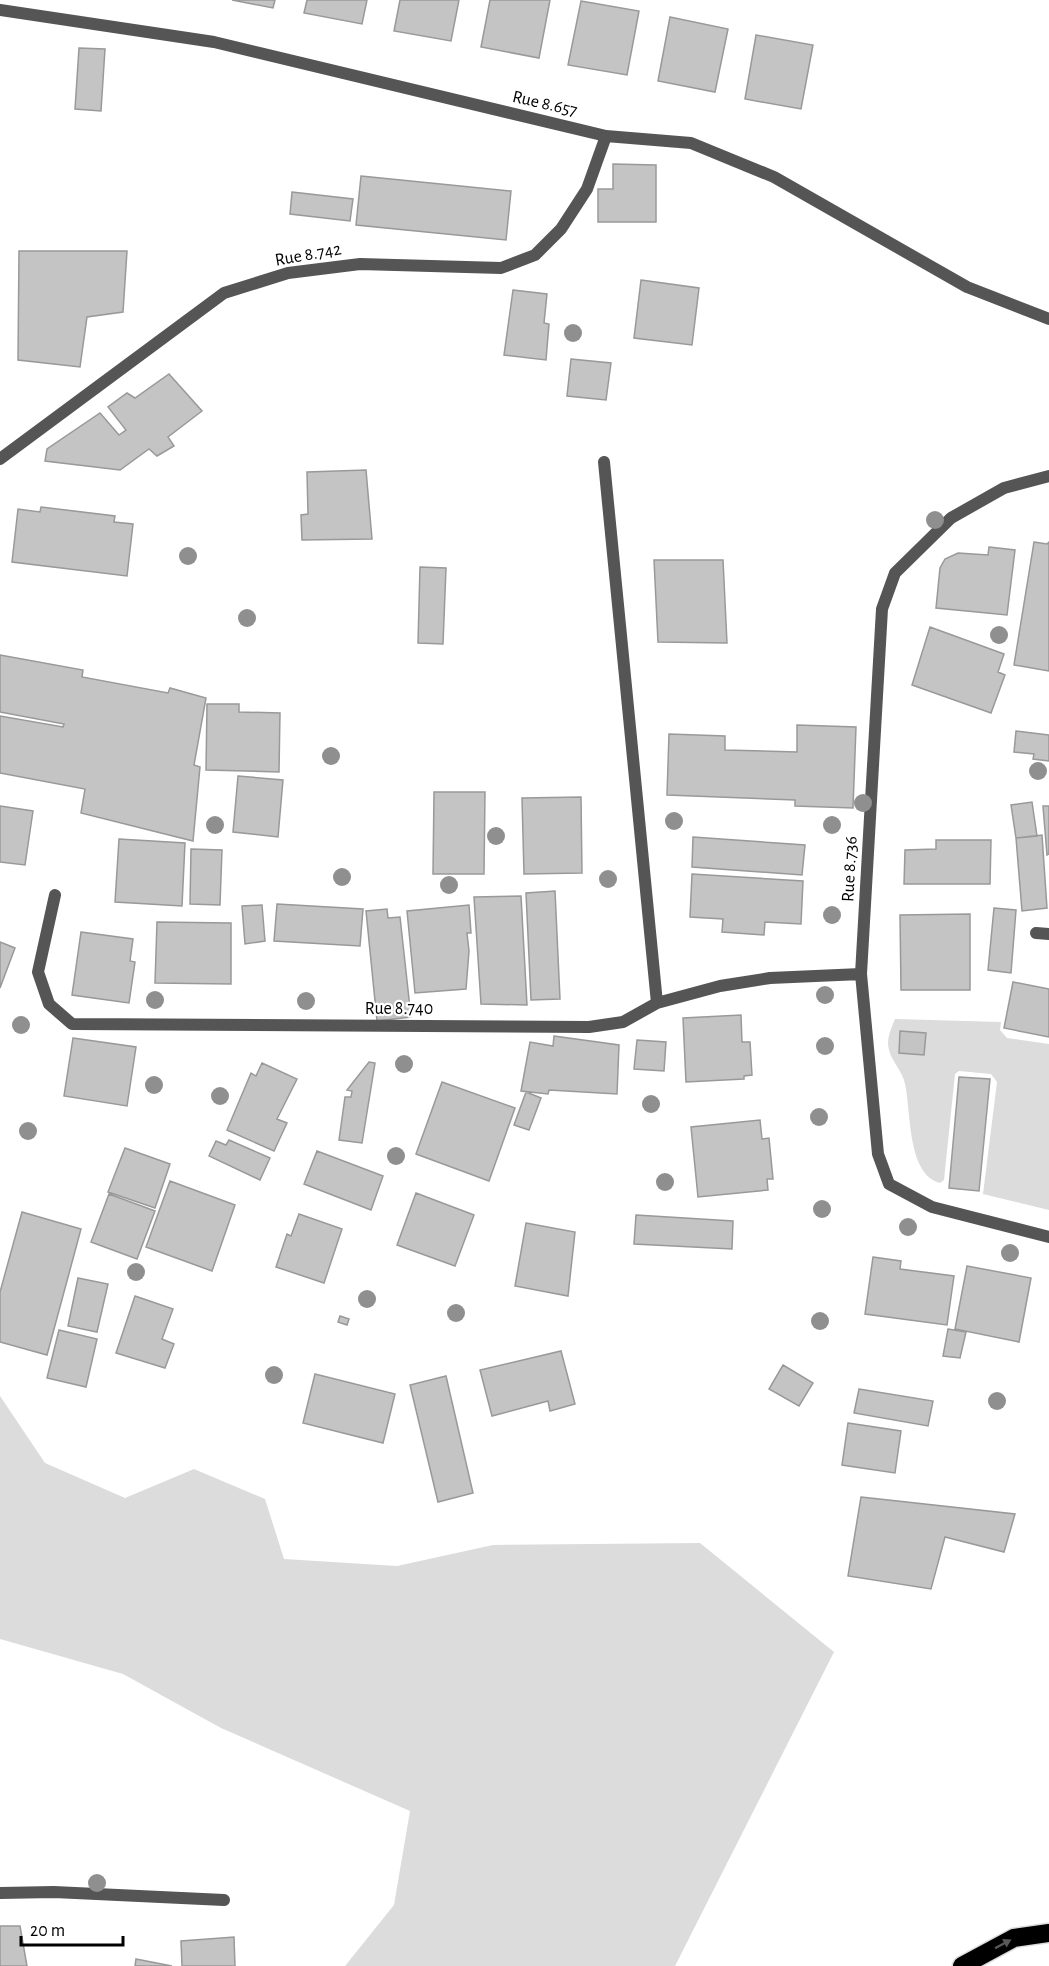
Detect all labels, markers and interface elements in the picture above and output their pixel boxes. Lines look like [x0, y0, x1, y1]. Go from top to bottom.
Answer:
street label: Rue 8.657 [510, 88, 579, 120]
street label: Rue 8.742 [274, 240, 343, 270]
street label: Rue 8.736 [839, 836, 861, 903]
street label: Rue 8.740 [365, 1000, 433, 1018]
scale bar [21, 1909, 123, 1947]
text: 20 m [30, 1922, 65, 1940]
one-way arrow [995, 1939, 1012, 1949]

